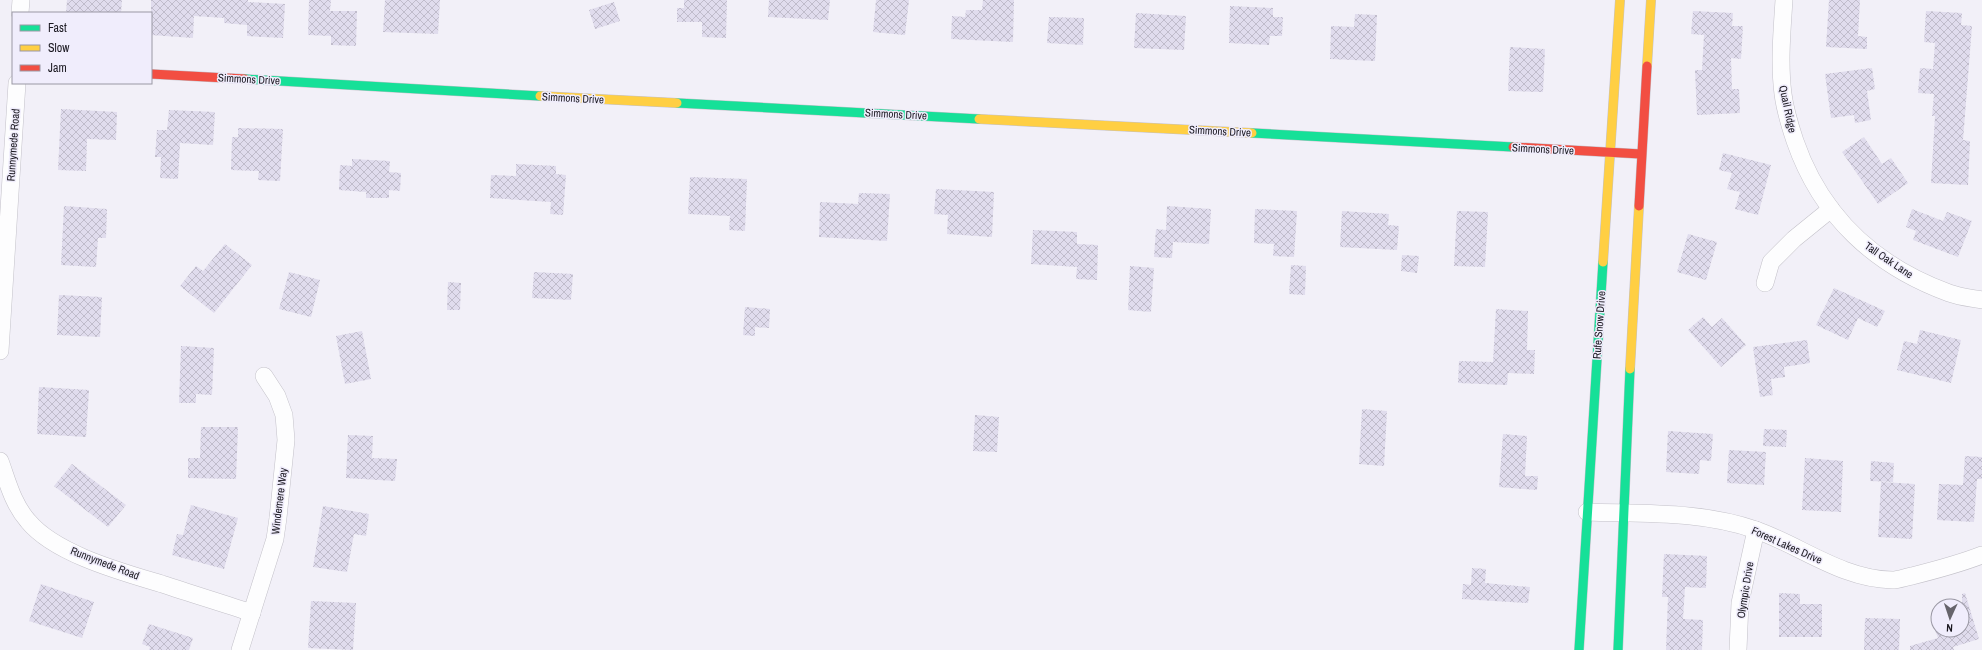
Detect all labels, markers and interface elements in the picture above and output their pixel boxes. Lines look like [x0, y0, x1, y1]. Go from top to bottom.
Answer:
legend [12, 12, 152, 84]
text: Fast [48, 20, 67, 36]
text: Slow [48, 40, 70, 56]
text: Jam [48, 60, 67, 76]
street label: Simmons Drive [218, 70, 280, 88]
street label: Quail Ridge [1776, 84, 1800, 134]
street label: Simmons Drive [542, 89, 604, 107]
street label: Simmons Drive [865, 105, 927, 123]
street label: Runnymede Road [3, 108, 23, 182]
street label: Simmons Drive [1189, 122, 1251, 140]
street label: Simmons Drive [1512, 140, 1574, 158]
street label: Tall Oak Lane [1862, 239, 1916, 281]
street label: Rufe Snow Drive [1590, 291, 1608, 359]
street label: Windemere Way [268, 466, 290, 535]
street label: Forest Lakes Drive [1750, 523, 1824, 567]
street label: Runnymede Road [69, 543, 141, 583]
street label: Olympic Drive [1734, 561, 1756, 619]
north arrow [1930, 598, 1970, 638]
text: N [1946, 621, 1953, 635]

